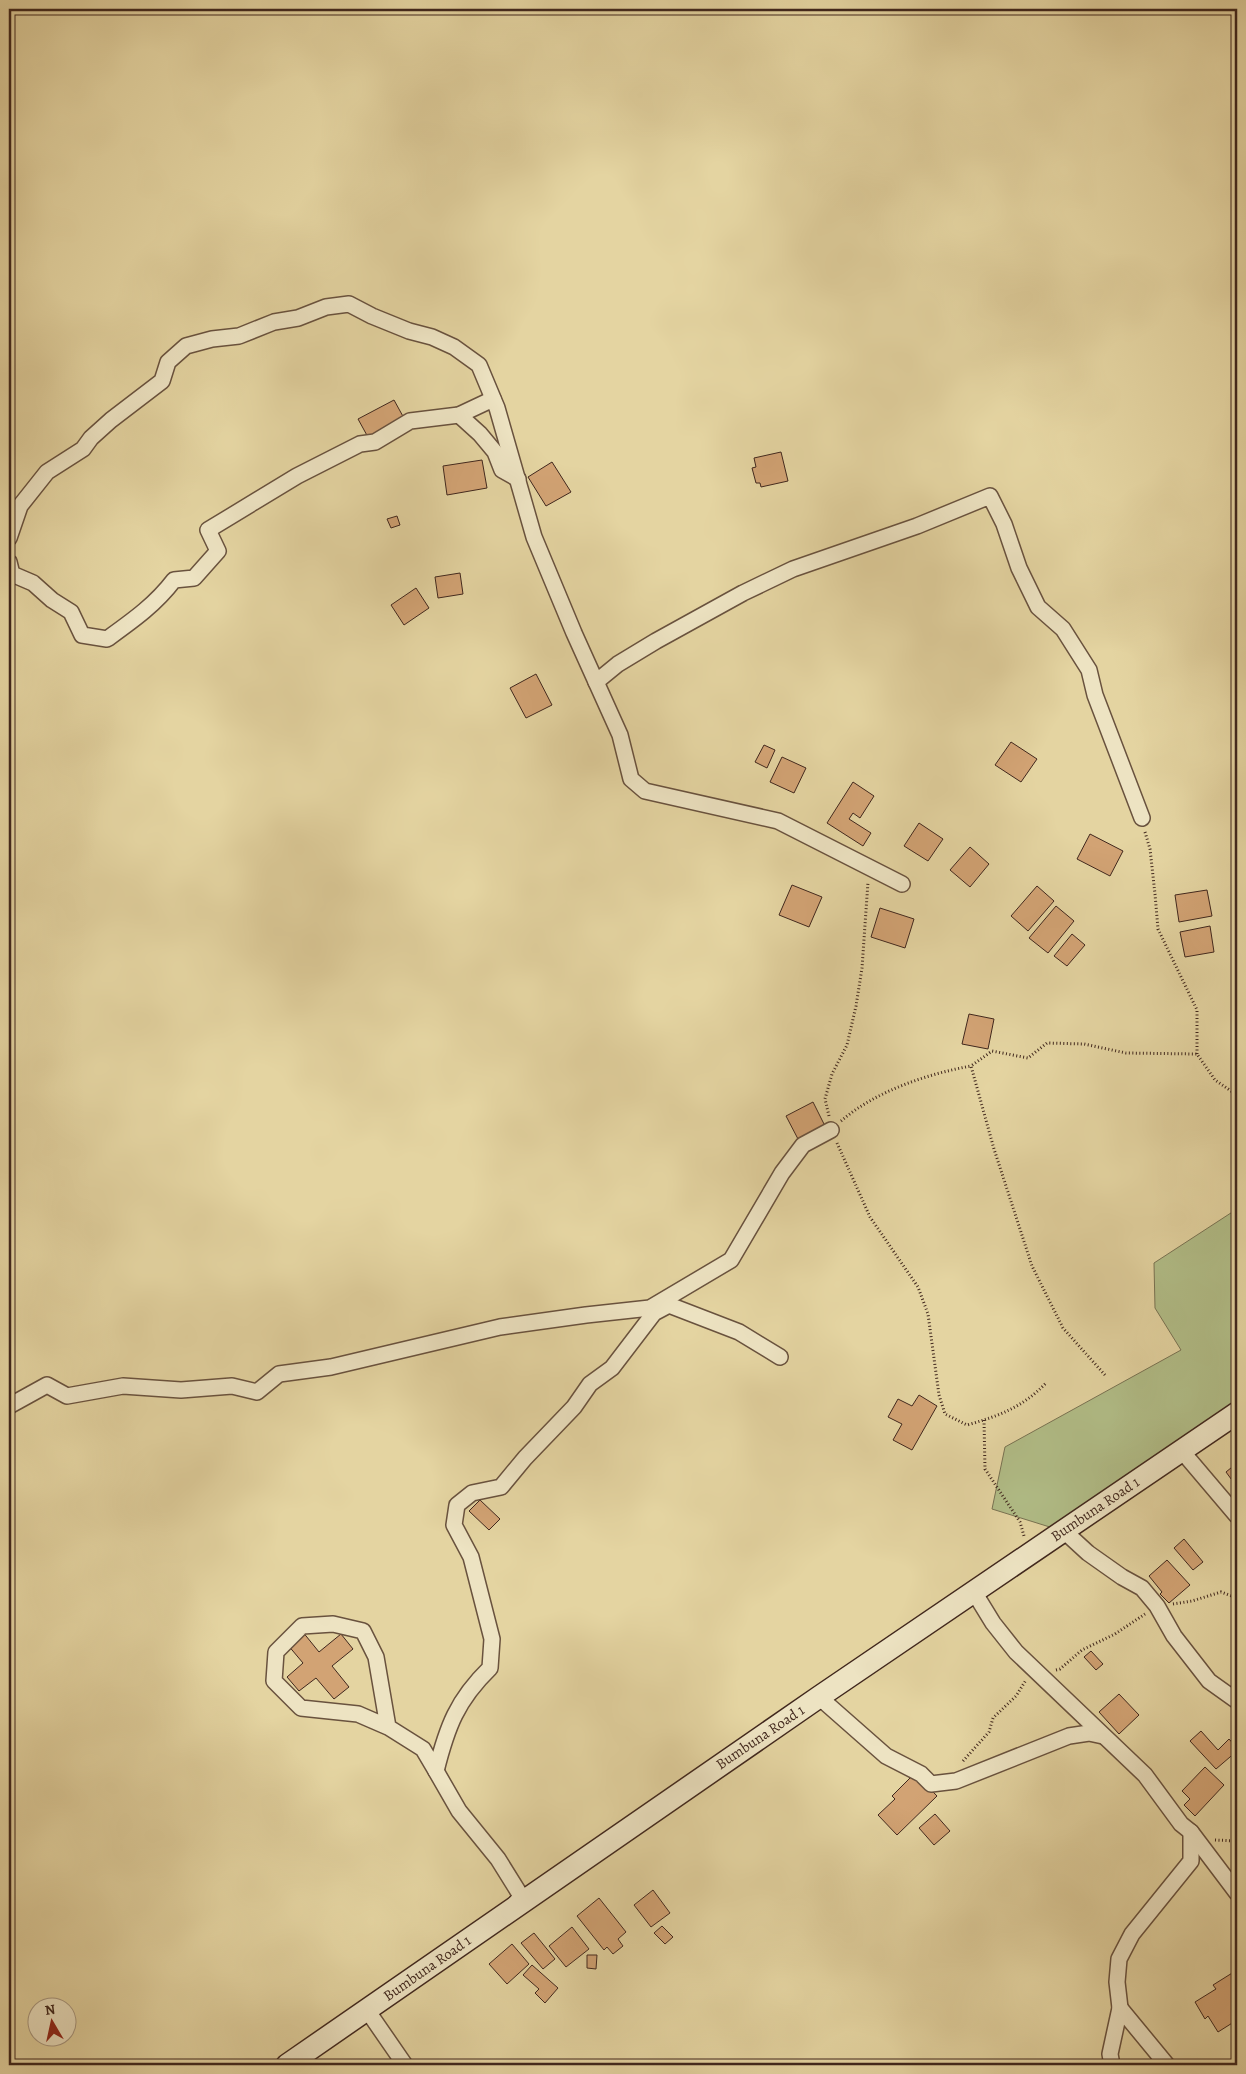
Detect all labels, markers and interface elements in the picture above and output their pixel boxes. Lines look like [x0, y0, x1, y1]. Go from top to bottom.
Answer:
street label: Bumbuna Road 1 [1047, 1472, 1143, 1546]
street label: Bumbuna Road 1 [712, 1700, 808, 1774]
street label: Bumbuna Road 1 [379, 1930, 475, 2006]
north arrow [28, 1996, 78, 2046]
text: N [44, 1999, 57, 2020]

